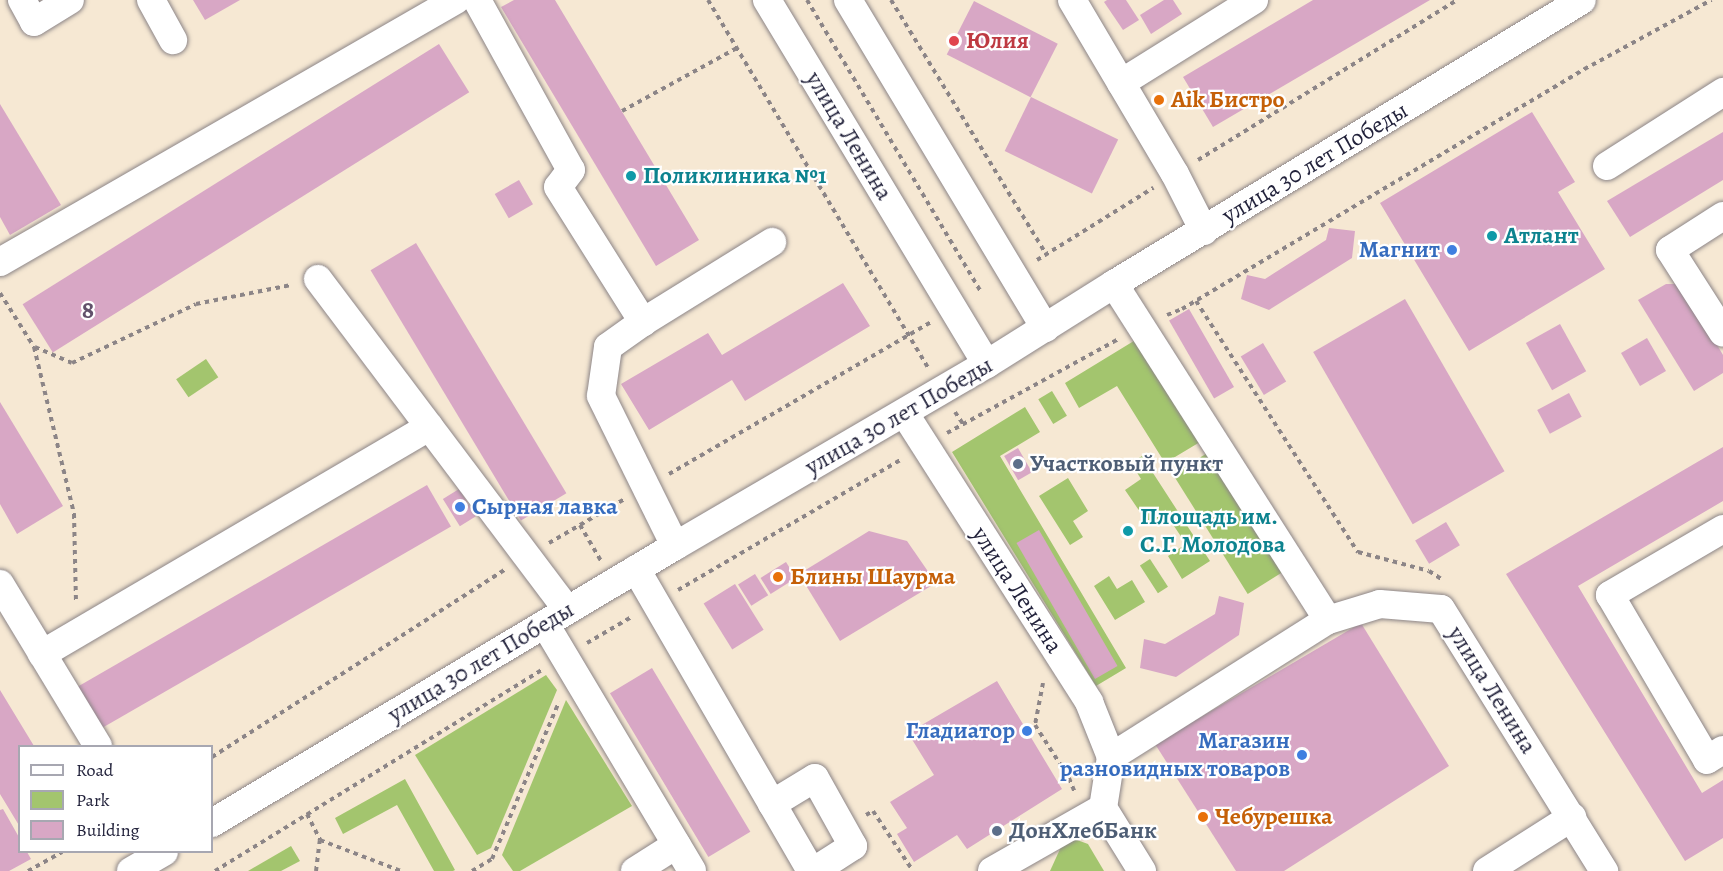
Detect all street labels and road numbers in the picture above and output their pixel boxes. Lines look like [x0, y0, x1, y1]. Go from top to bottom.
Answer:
street label: улица Ленина [799, 66, 899, 206]
street label: улица 30 лет Победы [1217, 96, 1413, 230]
street label: улица 30 лет Победы [800, 351, 998, 481]
street label: улица Ленина [965, 521, 1069, 659]
street label: улица 30 лет Победы [383, 595, 579, 729]
street label: улица Ленина [1441, 621, 1543, 759]

